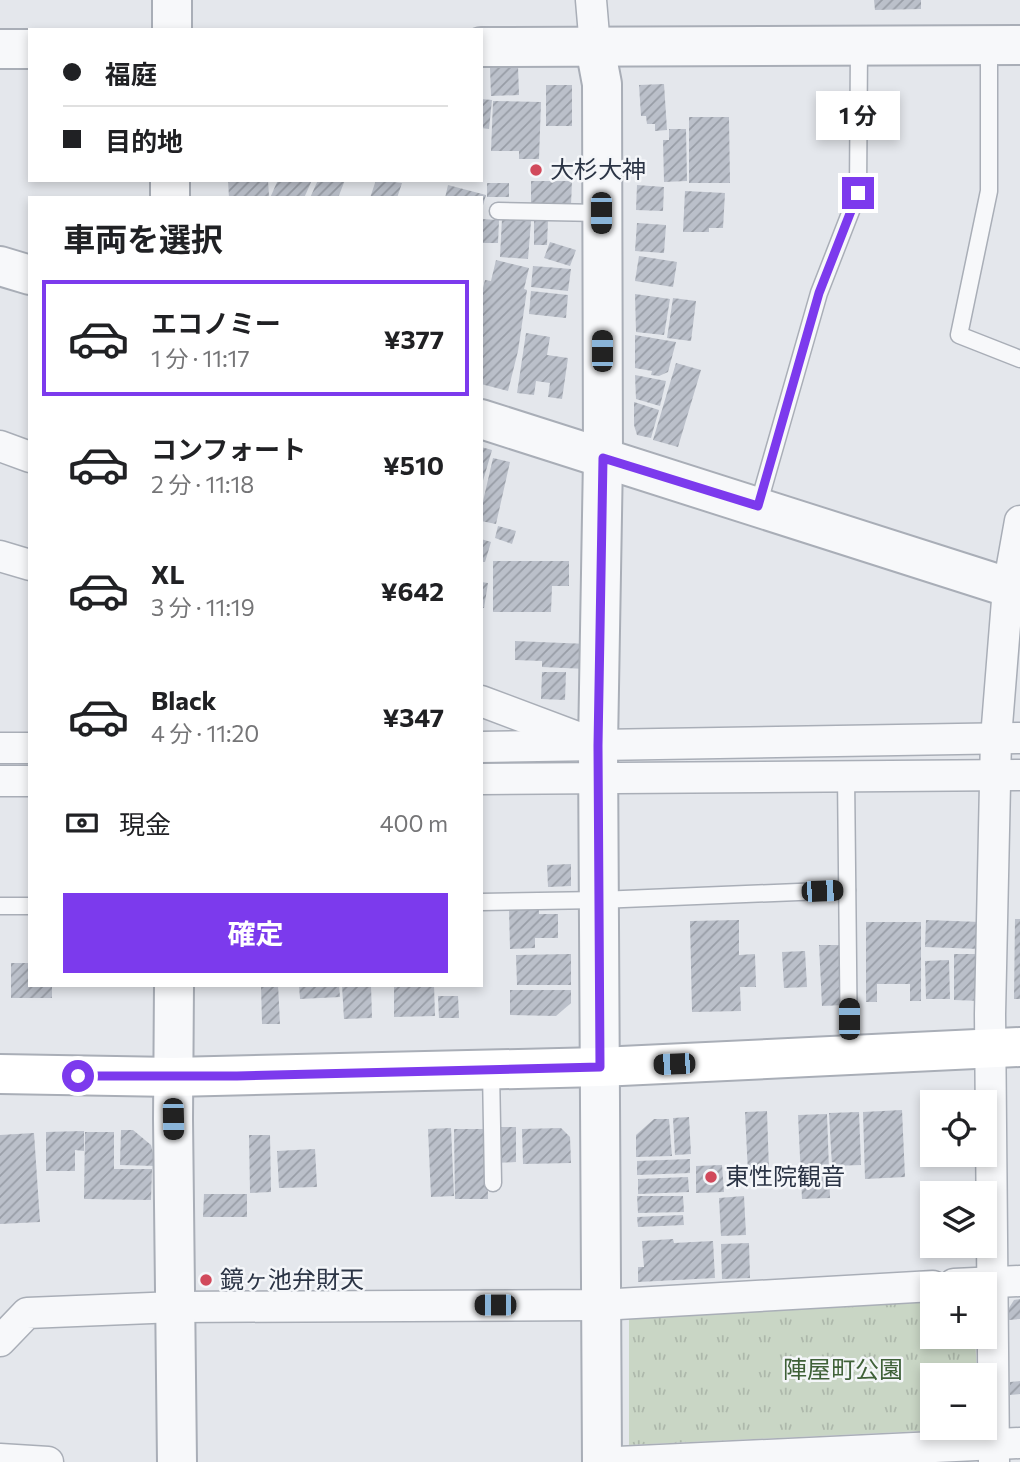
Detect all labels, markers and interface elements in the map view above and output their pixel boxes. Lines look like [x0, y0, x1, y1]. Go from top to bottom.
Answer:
text: 福庭 [105, 58, 157, 89]
callout: 1 分 [816, 92, 900, 140]
text: 1 分 [839, 101, 877, 129]
text: 目的地 [105, 125, 183, 156]
place label: 大杉大神 [550, 154, 646, 183]
marker: 大杉大神 [528, 162, 544, 178]
route end [842, 177, 874, 209]
car [591, 192, 612, 234]
text: 車両を選択 [63, 218, 223, 258]
icon: car [67, 307, 130, 370]
text: エコノミー [151, 307, 281, 338]
text: ¥377 [384, 323, 444, 354]
car [592, 330, 613, 372]
text: 1 分 · 11:17 [151, 344, 250, 372]
icon: car [67, 433, 130, 496]
text: コンフォート [151, 433, 306, 464]
text: ¥510 [383, 449, 444, 480]
text: 2 分 · 11:18 [151, 470, 254, 498]
text: XL [151, 558, 185, 589]
icon: car [67, 559, 130, 622]
text: ¥642 [381, 575, 444, 606]
text: 3 分 · 11:19 [151, 593, 255, 621]
text: Black [151, 684, 217, 715]
icon: car [67, 685, 130, 748]
text: ¥347 [382, 701, 444, 732]
text: 4 分 · 11:20 [151, 719, 259, 747]
icon: cash [63, 804, 101, 842]
text: 現金 [119, 808, 171, 839]
text: 400 m [380, 809, 448, 837]
car [801, 880, 844, 902]
button: 確定 [63, 893, 448, 973]
car [839, 998, 860, 1040]
car [653, 1053, 696, 1075]
route start [62, 1060, 94, 1092]
map controls [920, 1090, 997, 1440]
button: locate [920, 1090, 997, 1167]
car [163, 1098, 184, 1140]
place label: 東性院観音 [725, 1161, 845, 1190]
marker: 東性院観音 [703, 1169, 719, 1185]
button: layers [920, 1181, 997, 1258]
place label: 鏡ヶ池弁財天 [220, 1264, 364, 1293]
marker: 鏡ヶ池弁財天 [198, 1272, 214, 1288]
button: + [920, 1272, 997, 1349]
car [475, 1295, 517, 1316]
park label: 陣屋町公園 [783, 1354, 903, 1383]
button: − [920, 1363, 997, 1440]

